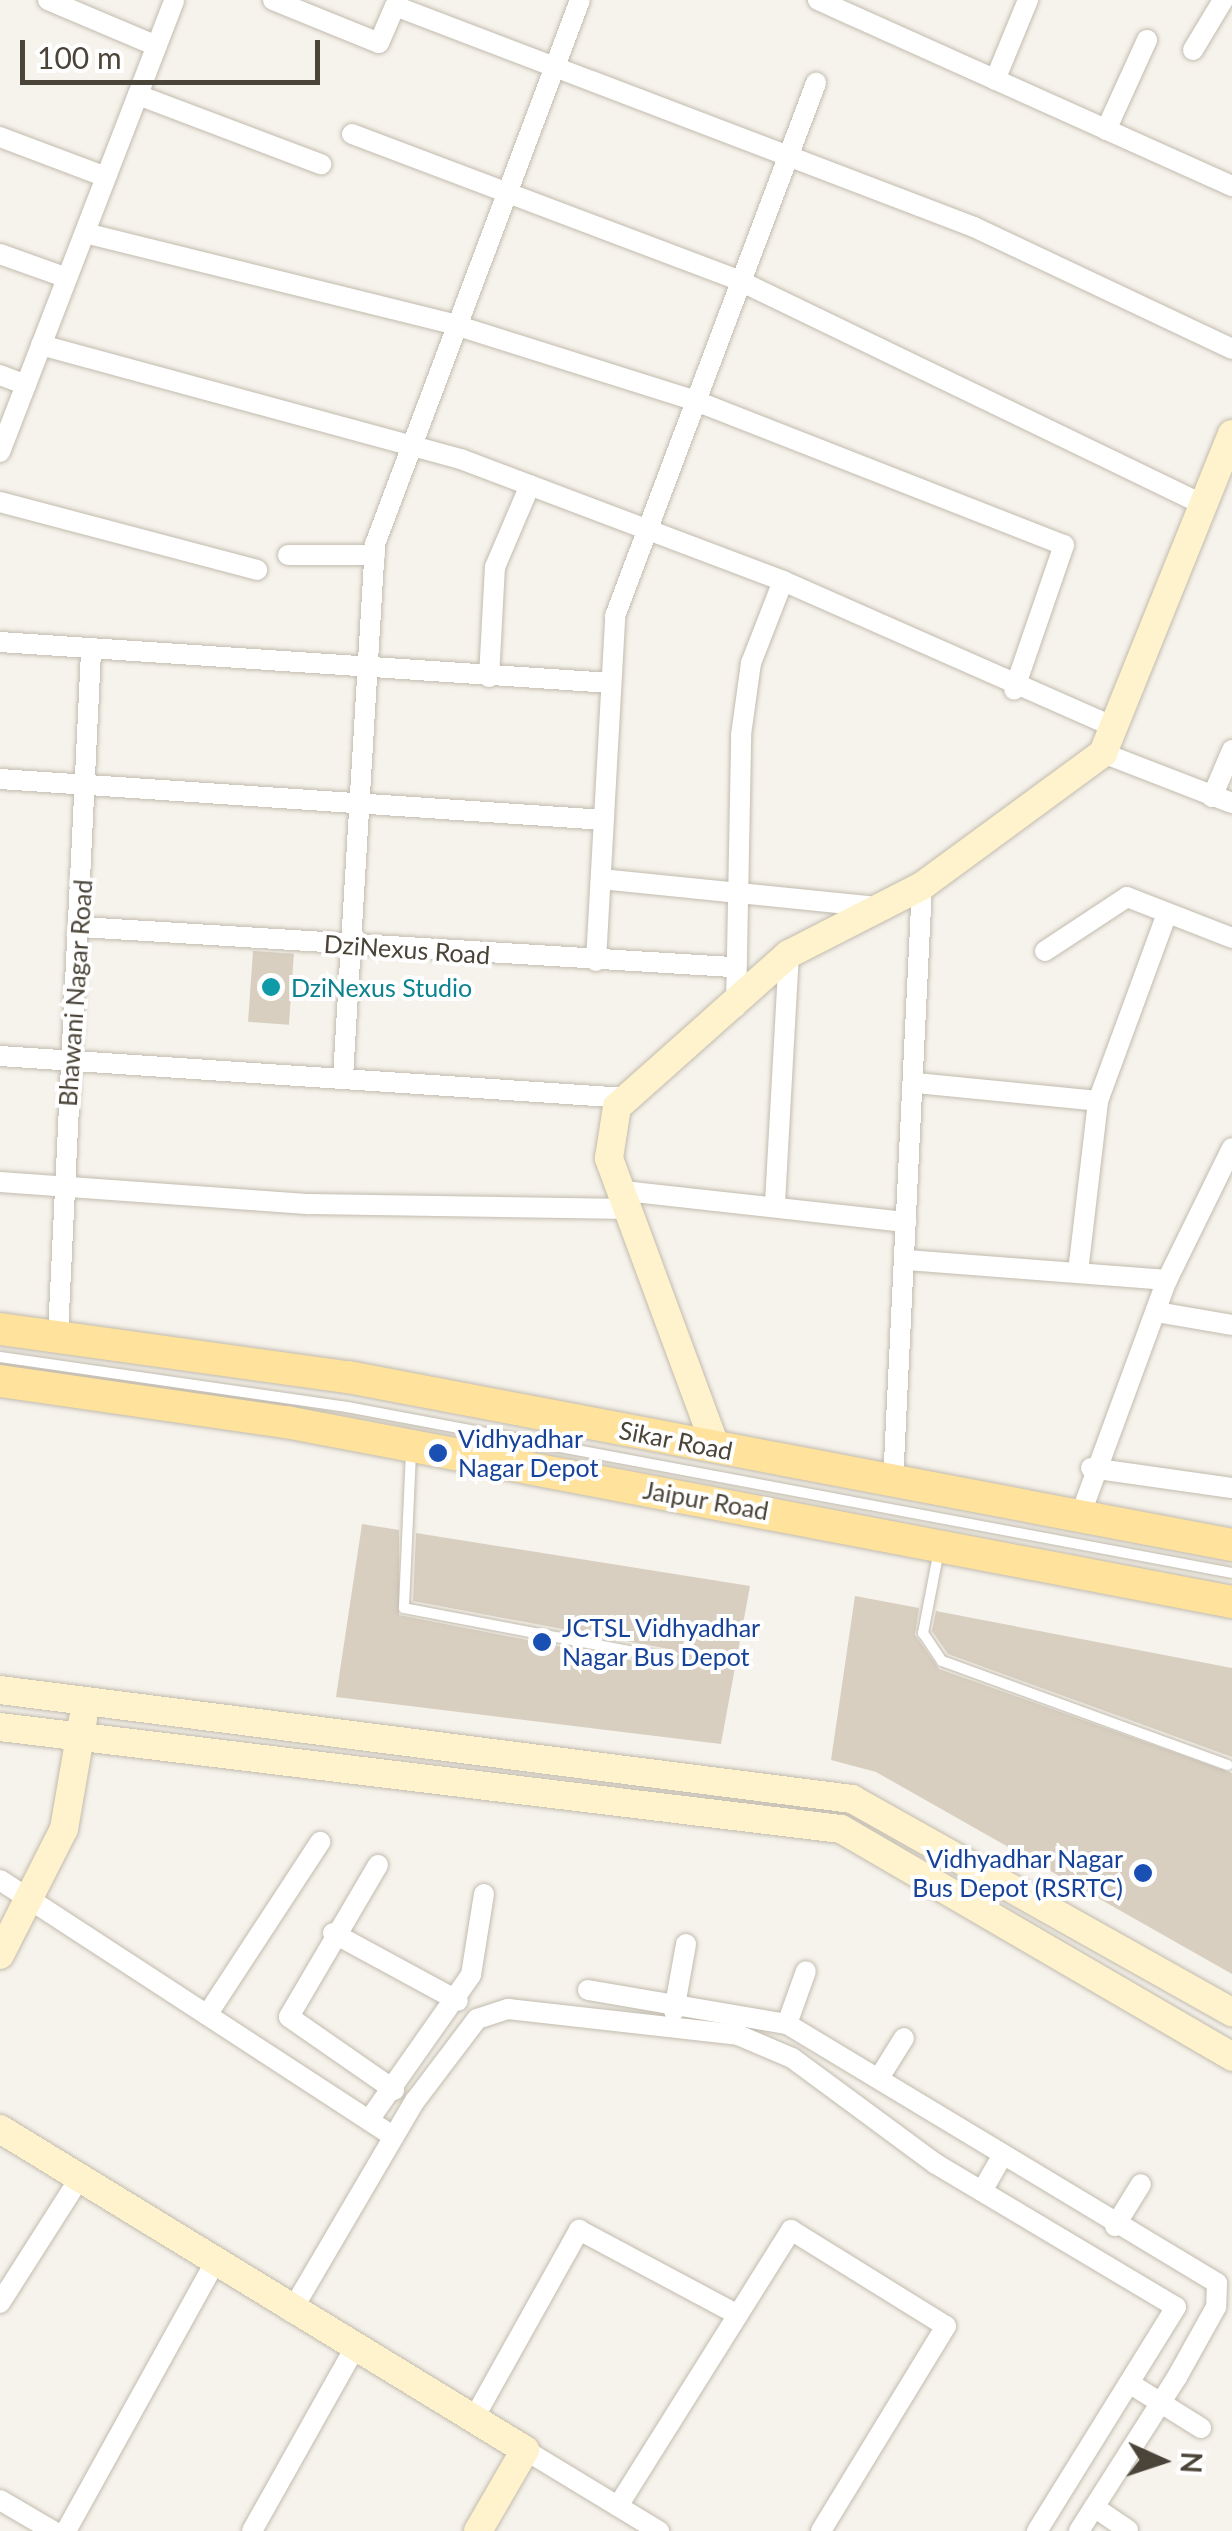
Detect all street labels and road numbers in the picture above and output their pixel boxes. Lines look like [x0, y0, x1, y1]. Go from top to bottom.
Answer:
street label: Bhawani Nagar Road [52, 878, 98, 1108]
street label: DziNexus Road [323, 928, 491, 970]
street label: Sikar Road [616, 1414, 736, 1466]
street label: Jaipur Road [641, 1474, 771, 1526]

